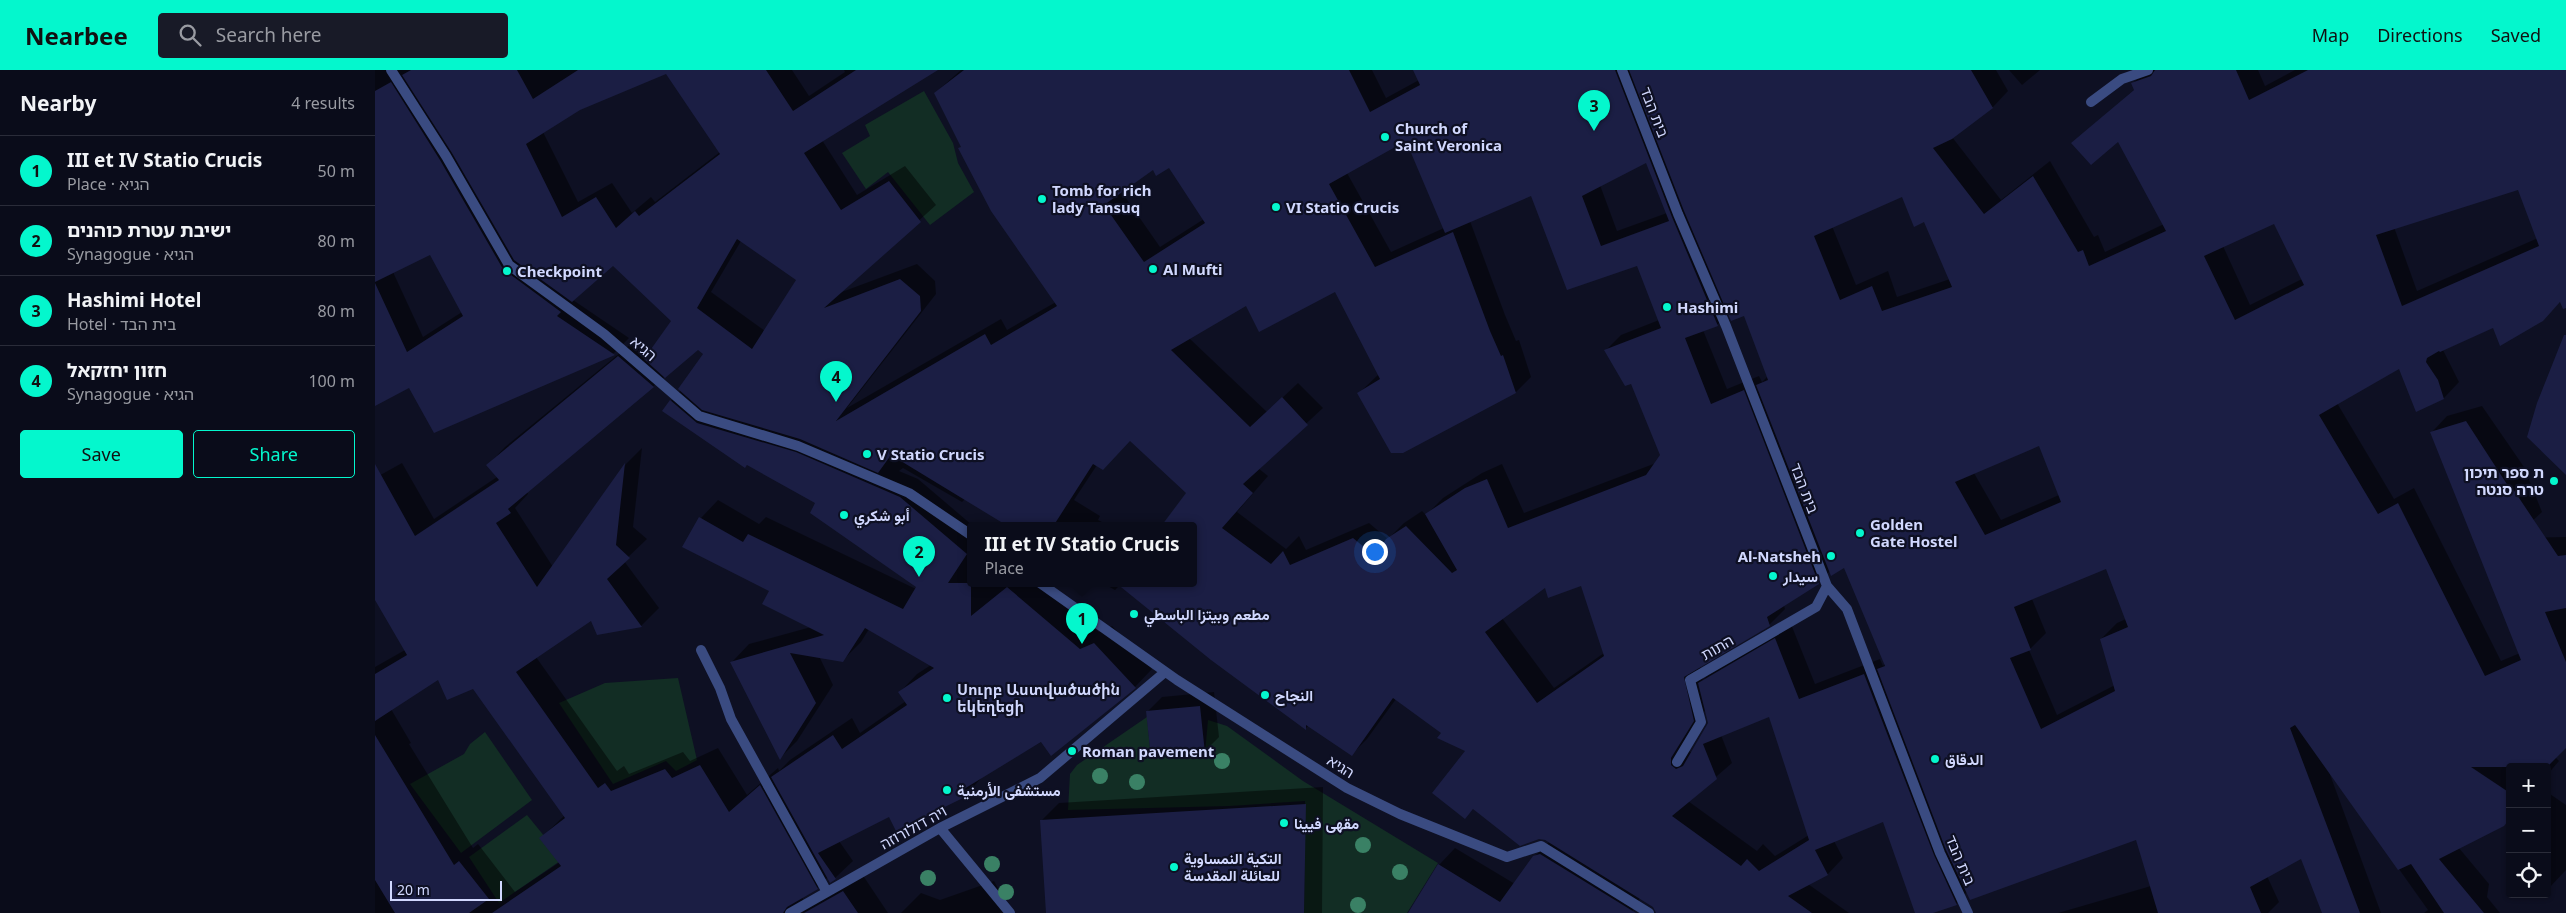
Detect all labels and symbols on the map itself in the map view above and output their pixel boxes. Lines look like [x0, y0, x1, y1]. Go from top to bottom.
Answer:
street label: בית הבד [1636, 84, 1674, 141]
pin: 3 [1578, 90, 1610, 131]
place label: Church of Saint Veronica [1395, 118, 1502, 155]
marker: Church of Saint Veronica [1379, 131, 1391, 143]
place label: Tomb for rich lady Tansuq [1052, 180, 1151, 217]
marker: Tomb for rich lady Tansuq [1036, 193, 1048, 205]
place label: VI Statio Crucis [1286, 197, 1399, 217]
marker: VI Statio Crucis [1270, 201, 1282, 213]
place label: Al Mufti [1163, 259, 1222, 279]
place label: Checkpoint [517, 261, 602, 281]
marker: Al Mufti [1147, 263, 1159, 275]
marker: Checkpoint [501, 265, 513, 277]
place label: Hashimi [1677, 297, 1738, 317]
marker: Hashimi [1661, 301, 1673, 313]
street label: הגיא [627, 331, 661, 365]
pin: 4 [820, 361, 852, 402]
place label: V Statio Crucis [877, 444, 985, 464]
marker: V Statio Crucis [861, 448, 873, 460]
street label: בית הבד [1786, 460, 1824, 517]
place label: ת ספר תיכון טרה סנטה [2464, 462, 2544, 499]
marker: ת ספר תיכון טרה סנטה [2548, 475, 2560, 487]
place label: أبو شكري [854, 505, 910, 529]
marker: أبو شكري [838, 509, 850, 521]
place label: Golden Gate Hostel [1870, 514, 1958, 551]
marker: Golden Gate Hostel [1854, 527, 1866, 539]
pin: 2 [903, 536, 935, 577]
your location [1362, 539, 1388, 565]
place label: Al-Natsheh [1738, 546, 1821, 566]
marker: Al-Natsheh [1825, 550, 1837, 562]
place label: سيدار [1782, 566, 1818, 586]
marker: سيدار [1767, 570, 1779, 582]
pin: 1 [1066, 603, 1098, 644]
place label: مطعم وبيتزا الباسطي [1144, 604, 1270, 628]
marker: مطعم وبيتزا الباسطي [1128, 608, 1140, 620]
street label: התות [1697, 630, 1737, 664]
place label: Սուրբ Աստվածածին եկեղեցի [957, 679, 1120, 716]
place label: النجاح [1275, 685, 1313, 706]
marker: النجاح [1259, 689, 1271, 701]
marker: Սուրբ Աստվածածին եկեղեցի [941, 692, 953, 704]
place label: Roman pavement [1082, 741, 1215, 761]
marker: Roman pavement [1066, 745, 1078, 757]
place label: الدقاق [1945, 749, 1983, 769]
street label: הגיא [1324, 750, 1358, 782]
marker: الدقاق [1929, 753, 1941, 765]
place label: مستشفى الأرمنية [957, 780, 1061, 800]
marker: مستشفى الأرمنية [941, 784, 953, 796]
street label: ויה דולורוזה [876, 800, 950, 854]
place label: مقهى فيينا [1294, 813, 1359, 833]
marker: مقهى فيينا [1278, 817, 1290, 829]
street label: בית הבד [1941, 832, 1981, 889]
place label: التكية النمساوية للعائلة المقدسة [1184, 848, 1282, 885]
marker: التكية النمساوية للعائلة المقدسة [1168, 861, 1180, 873]
scale bar [390, 878, 503, 901]

